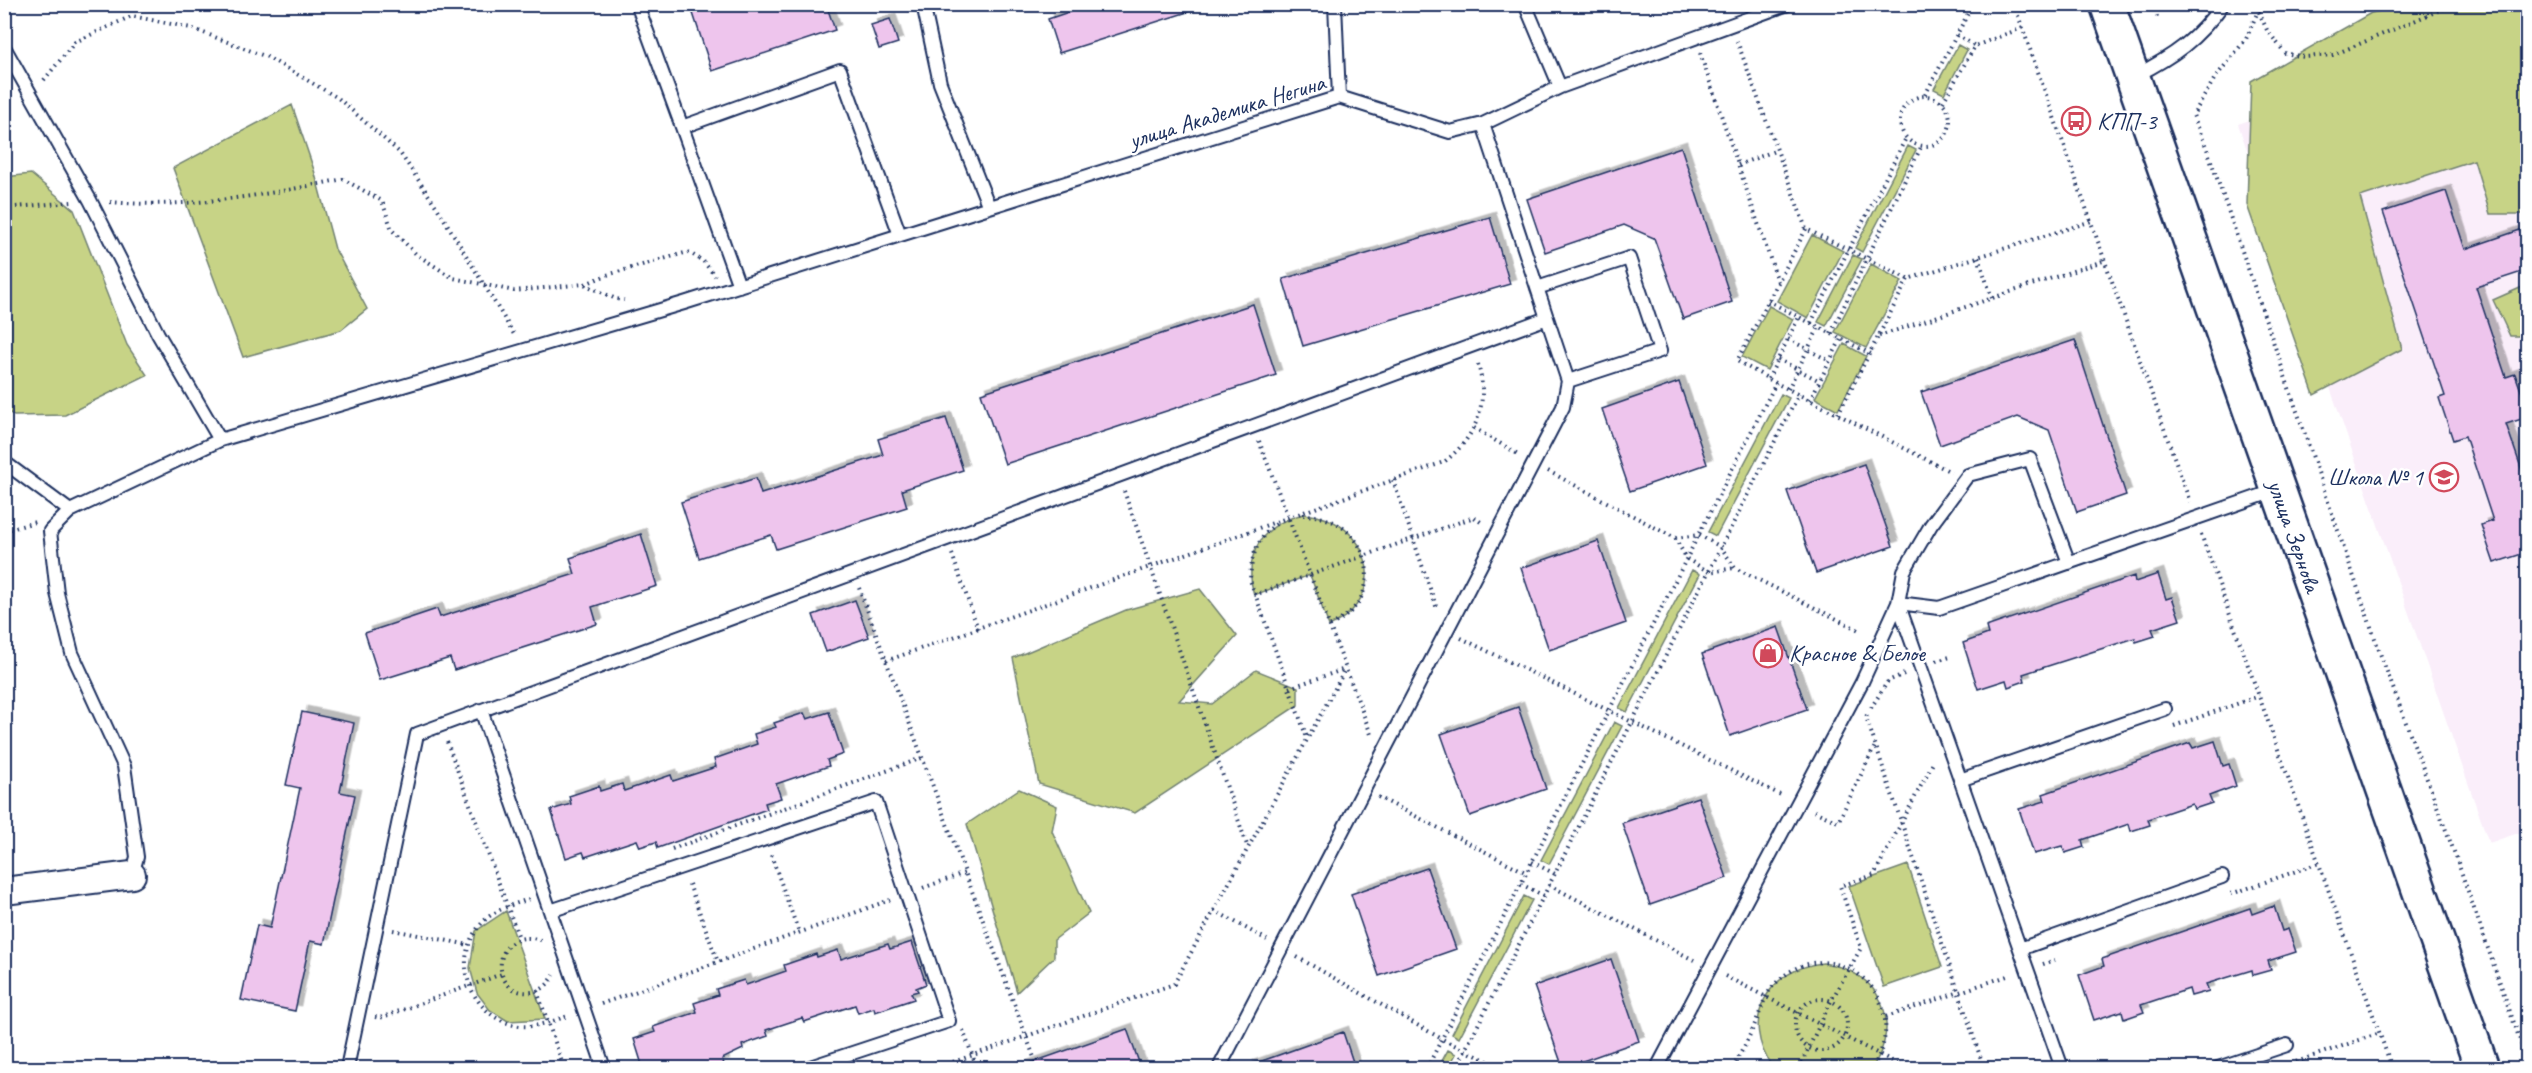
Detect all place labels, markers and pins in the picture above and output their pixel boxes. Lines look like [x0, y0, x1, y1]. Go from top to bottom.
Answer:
bus stop icon: КПП-3 [2060, 105, 2092, 137]
place label: КПП-3 [2097, 106, 2159, 136]
school or university icon: Школа № 1 [2428, 461, 2460, 493]
place label: Школа № 1 [2328, 462, 2424, 492]
shop icon: Красное & Белое [1752, 637, 1784, 669]
place label: Красное & Белое [1789, 638, 1927, 668]

